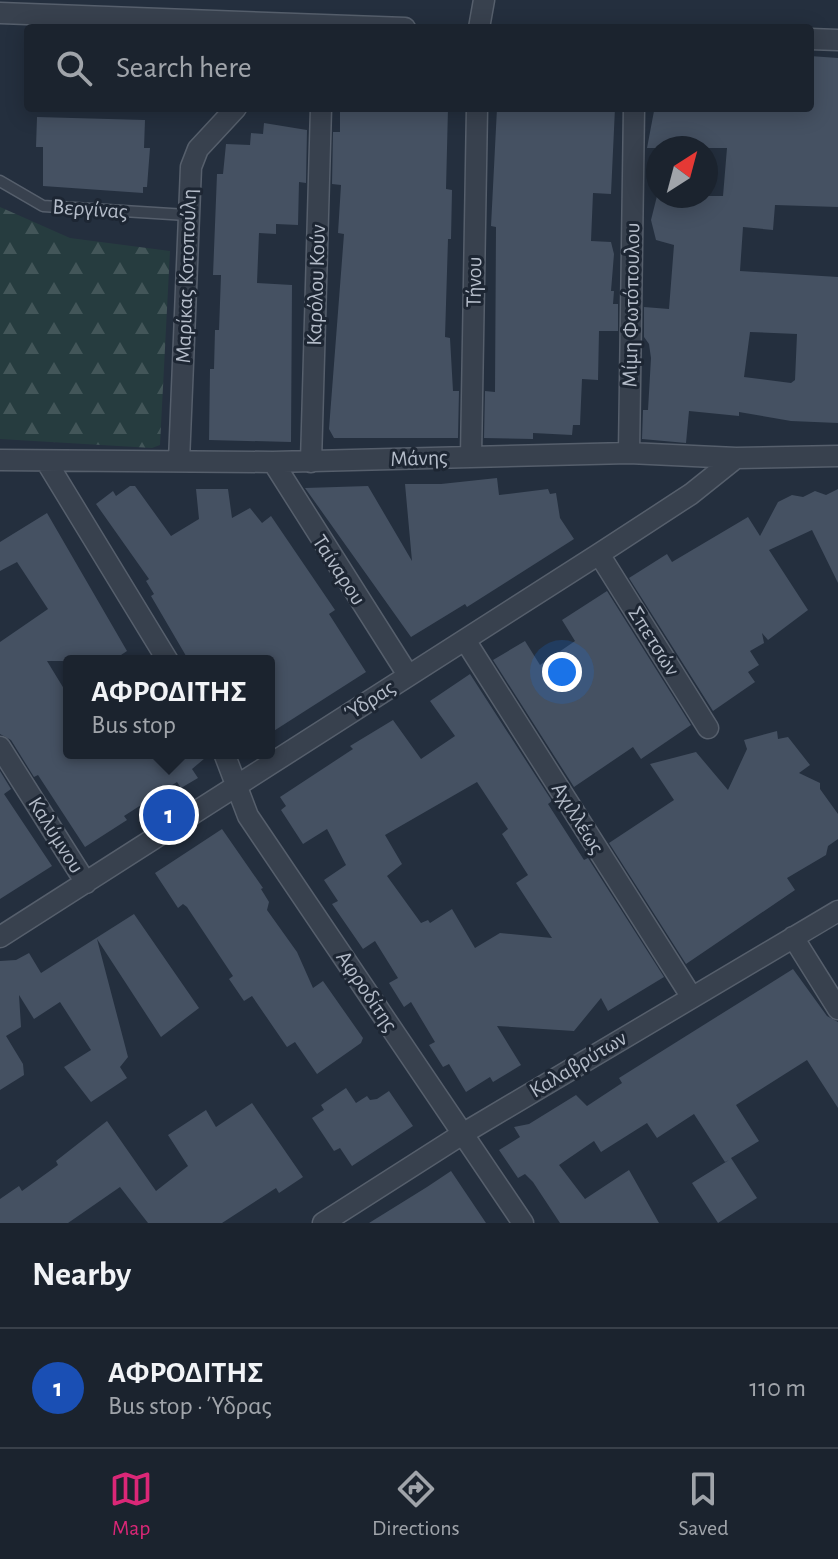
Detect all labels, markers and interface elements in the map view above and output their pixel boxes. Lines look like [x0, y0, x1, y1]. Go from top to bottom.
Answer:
search box [24, 24, 814, 112]
icon: search [52, 46, 96, 90]
text: Search here [116, 53, 252, 83]
north arrow [646, 136, 718, 208]
street label: Μαρίκας Κοτοπούλη [172, 188, 200, 364]
street label: Βεργίνας [52, 195, 128, 223]
street label: Μίμη Φωτόπουλου [619, 222, 643, 388]
street label: Καρόλου Κούν [303, 224, 329, 346]
street label: Τήνου [463, 256, 485, 308]
street label: Μάνης [390, 446, 448, 470]
street label: Ταίναρου [308, 531, 370, 609]
street label: Σπετσών [624, 602, 684, 680]
your location [542, 652, 582, 692]
popup [63, 655, 275, 759]
street label: Ύδρας [341, 676, 399, 724]
text: ΑΦΡΟΔΙΤΗΣ [91, 677, 247, 707]
text: Bus stop [91, 712, 176, 738]
street label: Αχιλλέως [548, 778, 608, 858]
pin: 1 [143, 785, 195, 845]
street label: Καλύμνου [24, 793, 88, 877]
street label: Αφροδίτης [332, 947, 402, 1035]
street label: Καλαβρύτων [526, 1026, 630, 1102]
text: Nearby [32, 1258, 131, 1292]
text: ΑΦΡΟΔΙΤΗΣ [108, 1358, 263, 1388]
text: 1 [53, 1375, 63, 1401]
text: 110 m [749, 1375, 806, 1401]
text: Bus stop · Ύδρας [108, 1393, 272, 1419]
tab: Map [109, 1467, 153, 1541]
tab: Directions [372, 1467, 460, 1541]
tab: Saved [678, 1467, 729, 1541]

